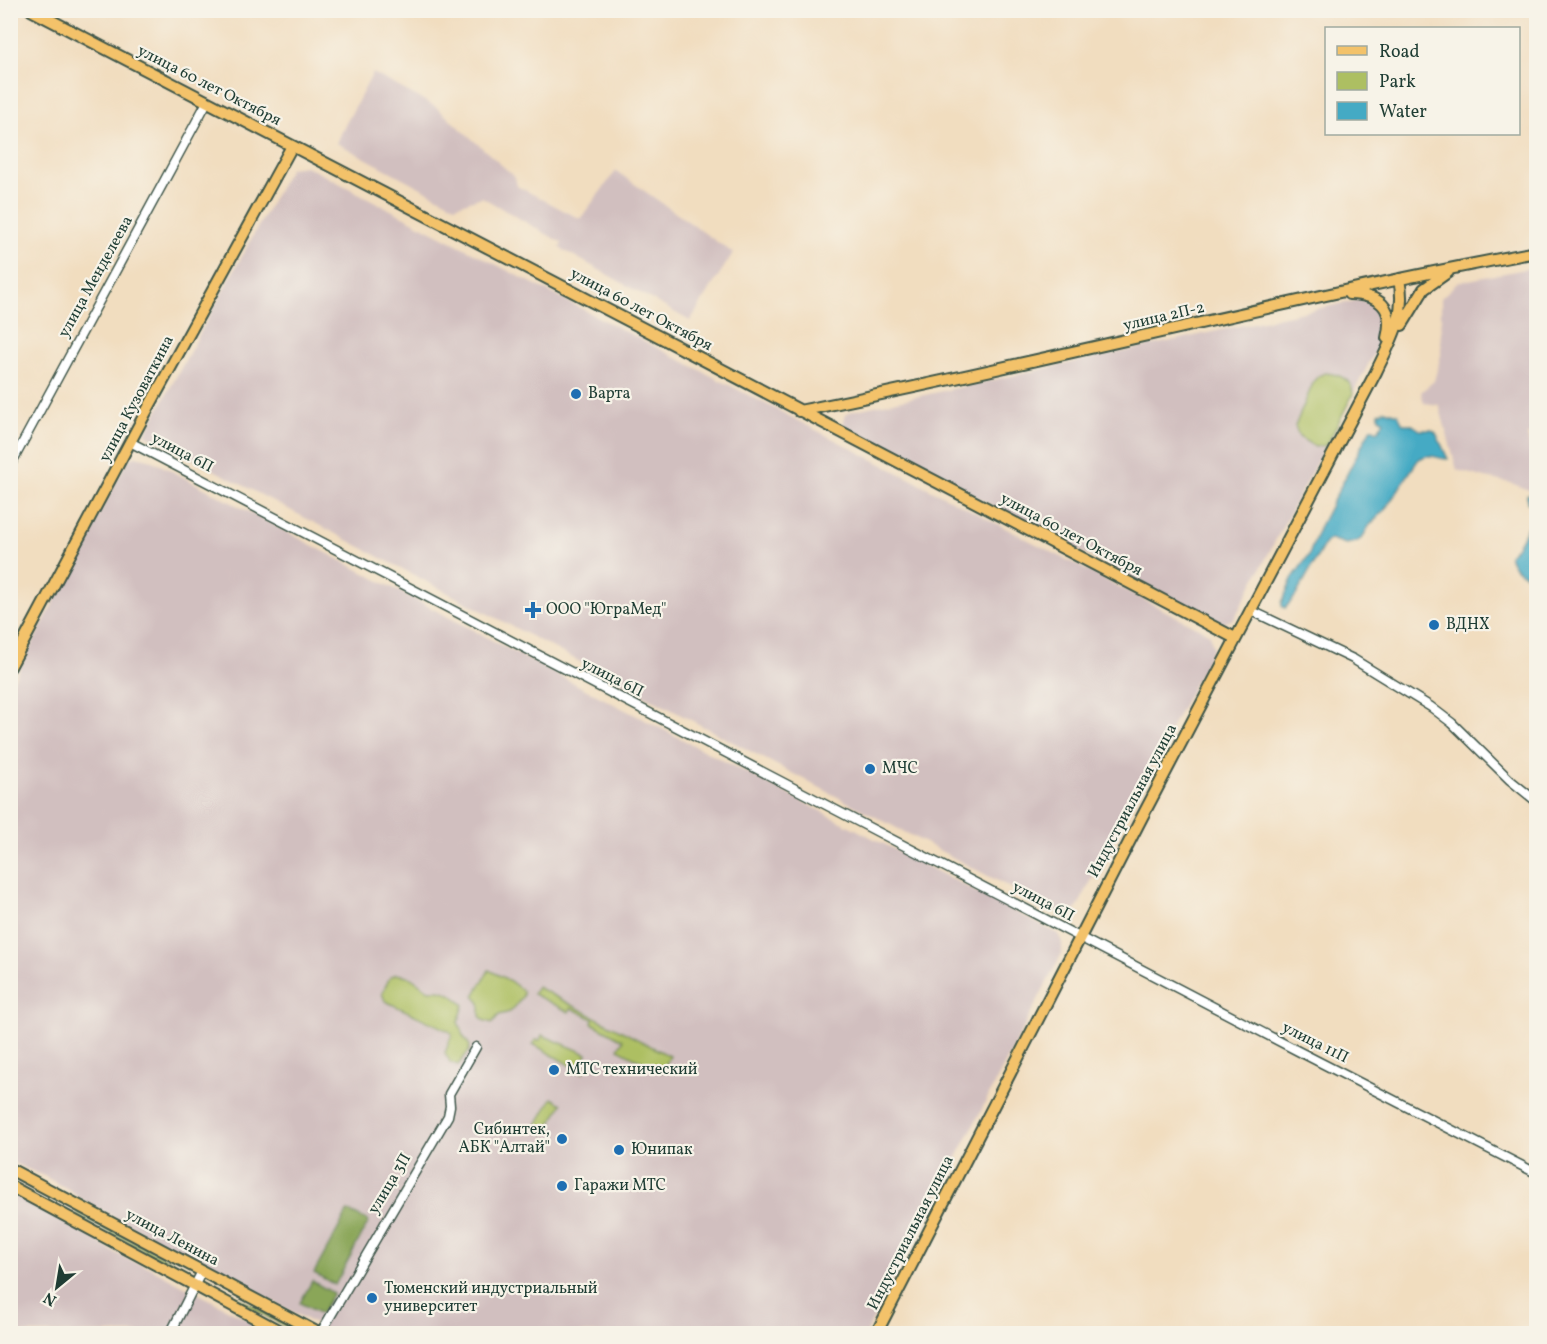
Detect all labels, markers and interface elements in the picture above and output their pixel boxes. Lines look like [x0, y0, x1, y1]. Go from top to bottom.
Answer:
legend [1325, 27, 1520, 135]
street label: улица 60 лет Октября [133, 40, 285, 132]
text: Road [1379, 40, 1420, 65]
text: Park [1379, 70, 1416, 95]
text: Water [1379, 100, 1427, 125]
street label: улица Менделеева [53, 212, 139, 342]
street label: улица 60 лет Октября [566, 263, 716, 357]
street label: улица 2П-2 [1121, 297, 1207, 337]
street label: улица Кузоваткина [94, 332, 180, 466]
place label: Варта [588, 383, 631, 405]
marker: Варта [569, 387, 583, 401]
street label: улица 6П [147, 427, 217, 479]
street label: улица 60 лет Октября [996, 488, 1146, 582]
place label: ООО "ЮграМед" [546, 599, 667, 621]
marker: ООО "ЮграМед" [524, 601, 542, 619]
place label: ВДНХ [1446, 614, 1490, 636]
marker: ВДНХ [1427, 618, 1441, 632]
street label: улица 6П [577, 653, 647, 703]
street label: Индустриальная улица [1083, 720, 1183, 882]
place label: МЧС [882, 758, 918, 780]
marker: МЧС [863, 762, 877, 776]
street label: улица 6П [1008, 876, 1078, 928]
street label: улица 11П [1278, 1017, 1352, 1069]
place label: МТС технический [566, 1059, 698, 1081]
marker: МТС технический [547, 1063, 561, 1077]
place label: Сибинтек, АБК "Алтай" [459, 1119, 550, 1159]
marker: Сибинтек, АБК "Алтай" [555, 1132, 569, 1146]
place label: Юнипак [631, 1139, 693, 1161]
marker: Юнипак [612, 1143, 626, 1157]
street label: улица 3П [363, 1149, 417, 1219]
street label: Индустриальная улица [862, 1152, 960, 1314]
place label: Гаражи МТС [574, 1175, 666, 1197]
marker: Гаражи МТС [555, 1179, 569, 1193]
street label: улица Ленина [121, 1204, 223, 1272]
north arrow [27, 1257, 87, 1317]
place label: Тюменский индустриальный университет [384, 1278, 598, 1318]
text: N [40, 1286, 61, 1311]
marker: Тюменский индустриальный университет [365, 1291, 379, 1305]

